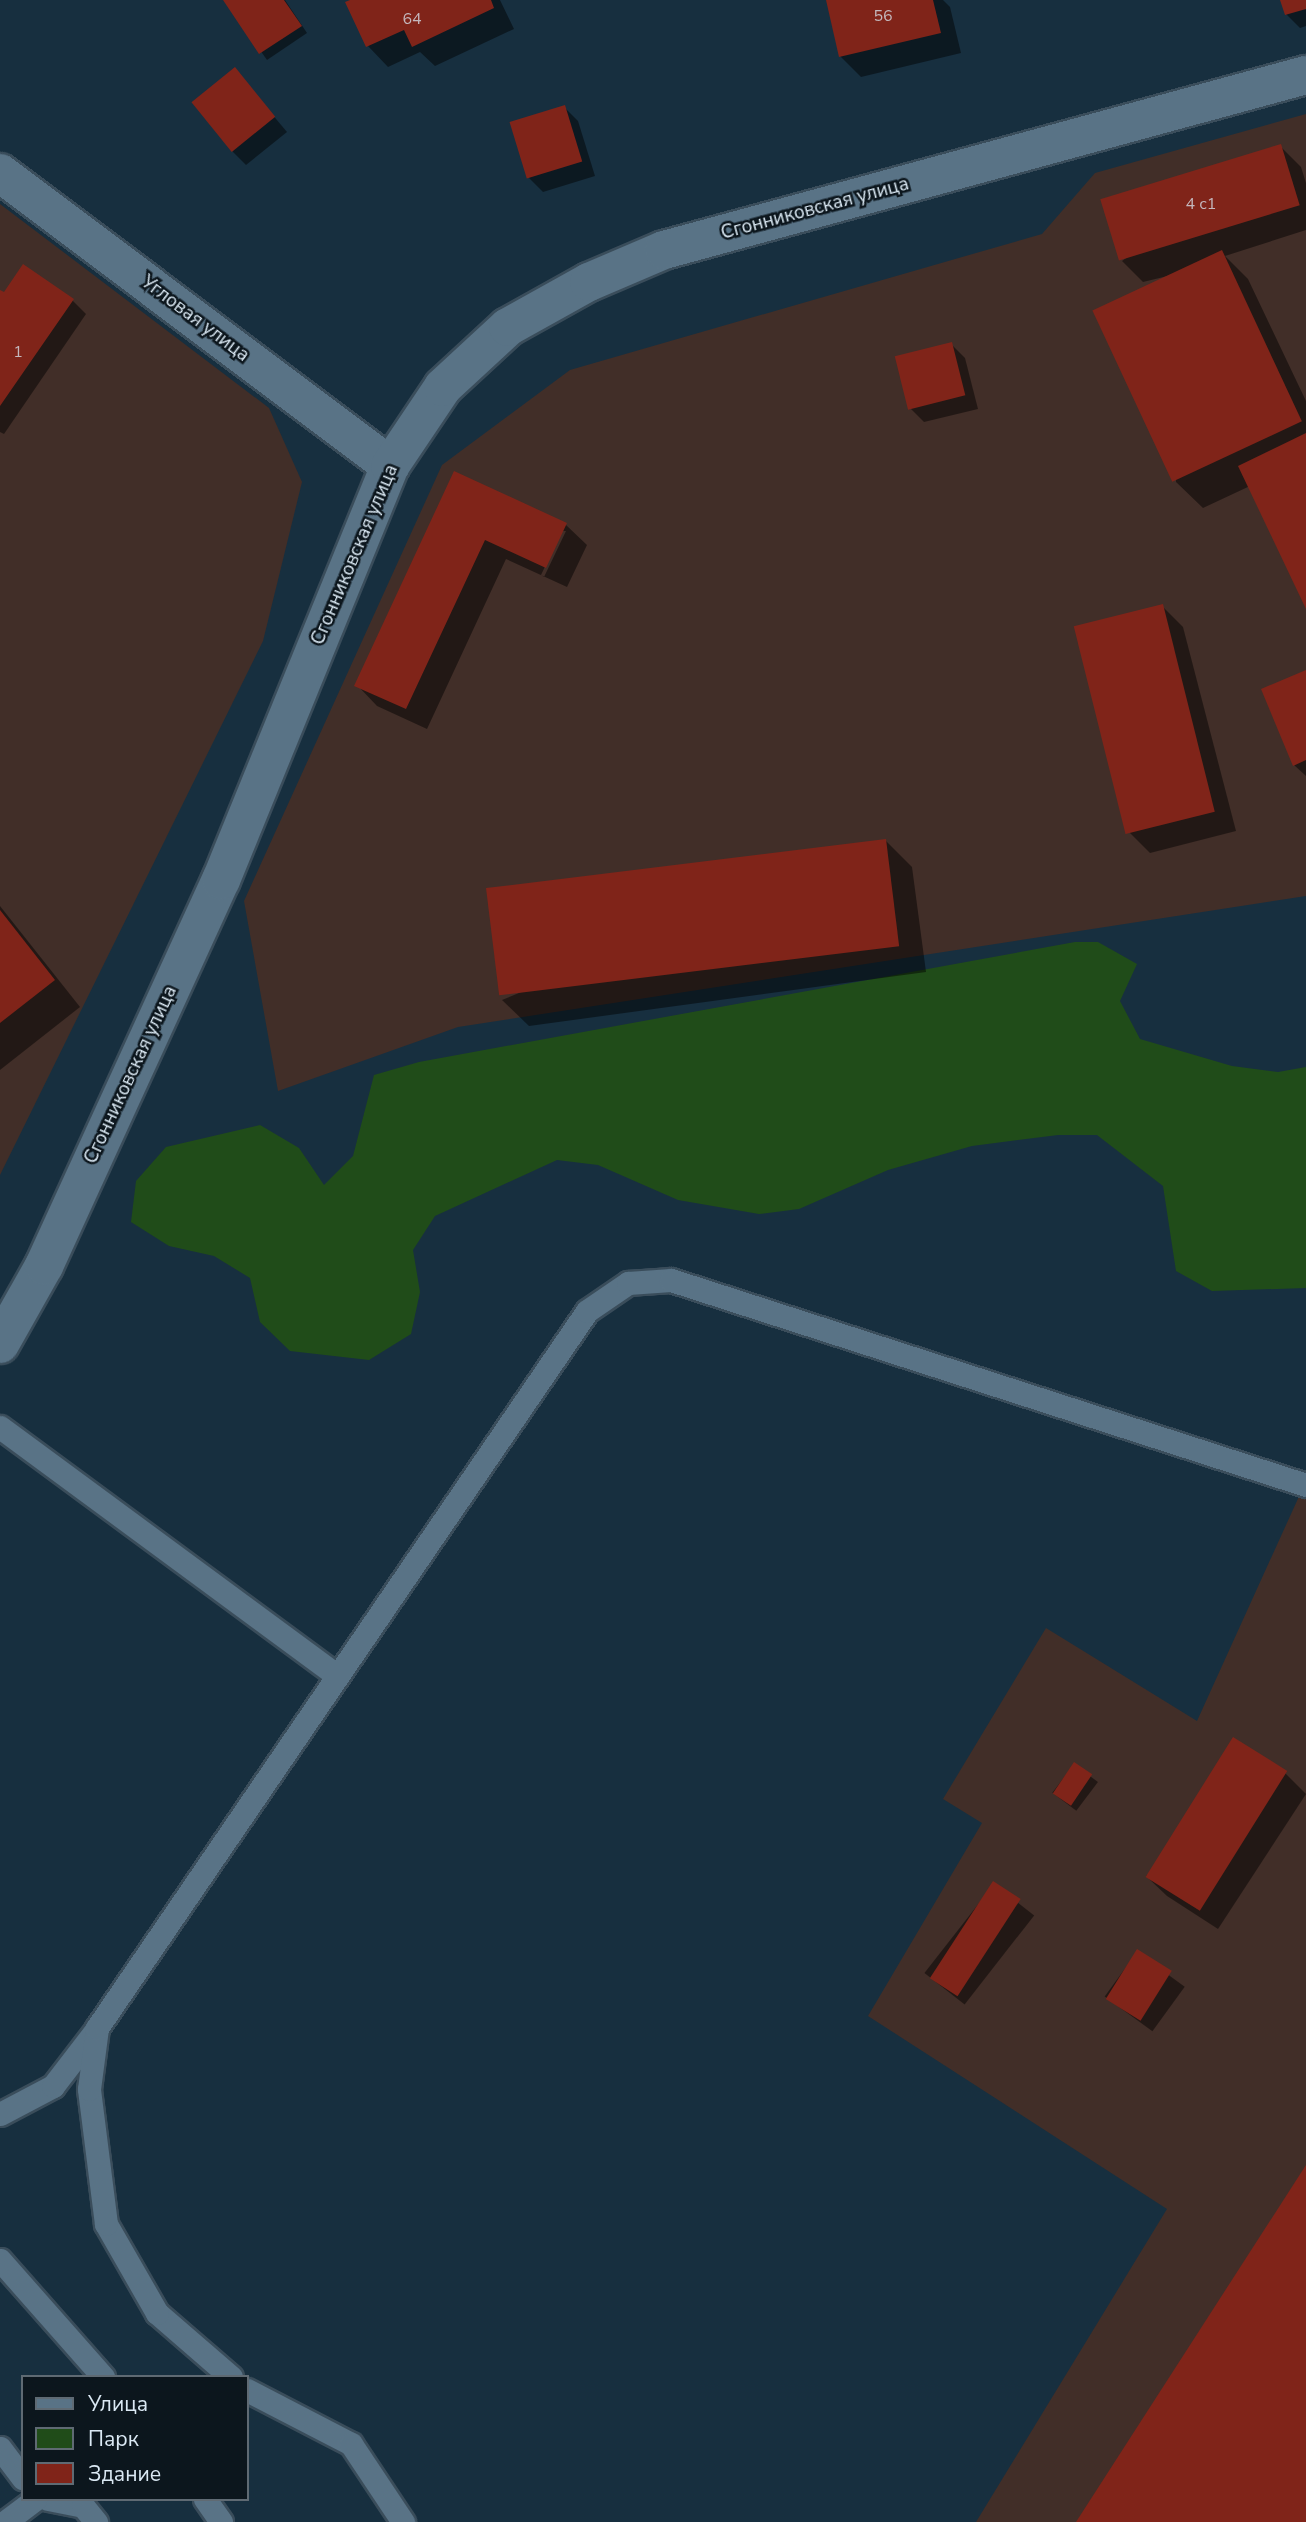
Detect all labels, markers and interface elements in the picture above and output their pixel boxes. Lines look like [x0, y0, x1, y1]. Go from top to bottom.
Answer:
house number: 56 [873, 6, 893, 26]
house number: 64 [402, 9, 422, 29]
street label: Сгонниковская улица [719, 173, 911, 245]
house number: 4 с1 [1186, 194, 1216, 214]
street label: Угловая улица [136, 271, 254, 367]
house number: 1 [13, 342, 23, 362]
street label: Сгонниковская улица [307, 461, 403, 649]
street label: Сгонниковская улица [80, 982, 182, 1168]
legend [21, 2375, 248, 2501]
text: Улица [88, 2390, 148, 2418]
text: Парк [88, 2425, 139, 2453]
text: Здание [88, 2460, 161, 2488]

